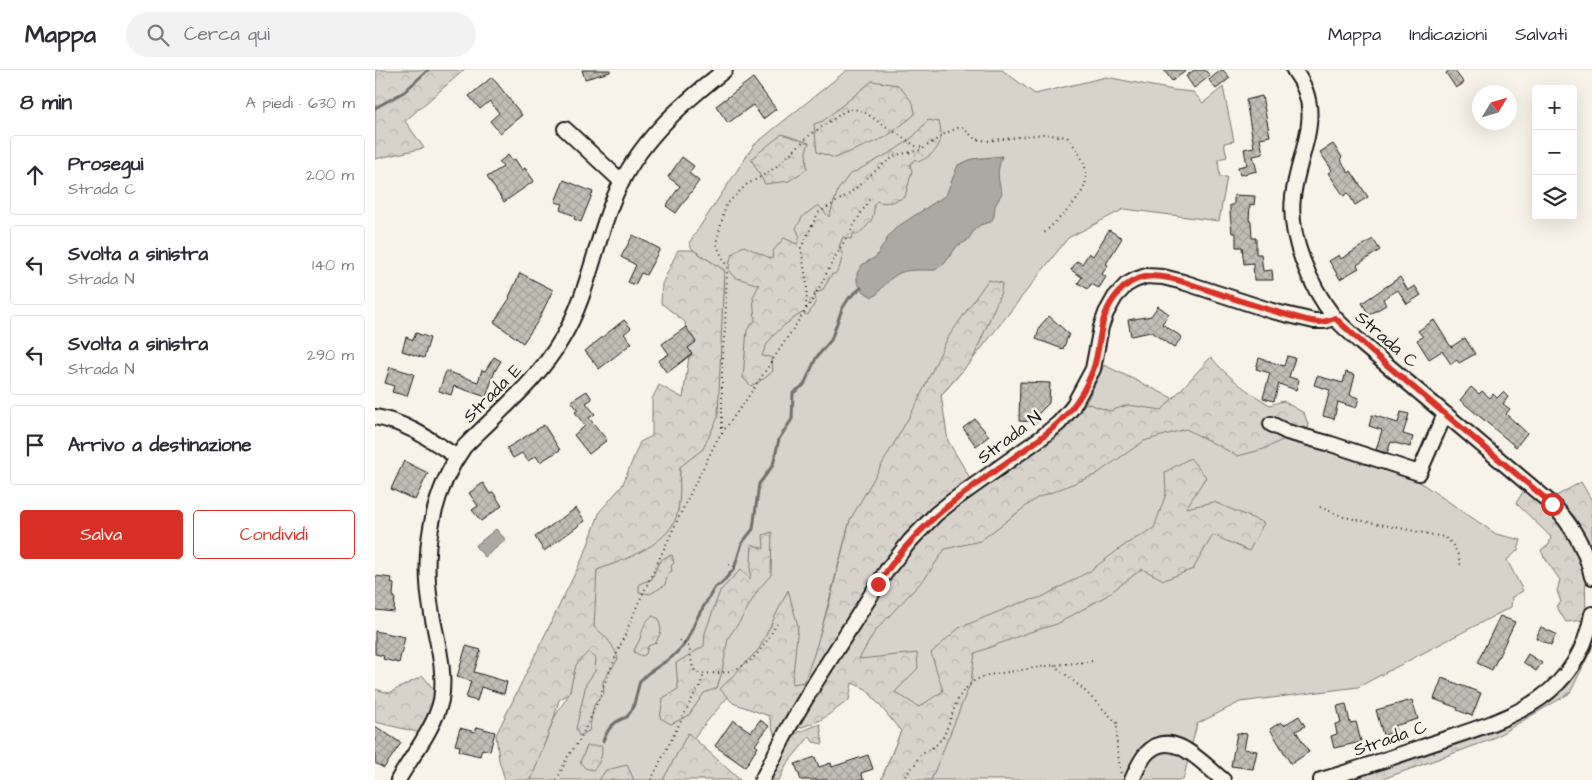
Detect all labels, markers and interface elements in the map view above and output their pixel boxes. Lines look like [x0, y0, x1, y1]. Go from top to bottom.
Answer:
search box [126, 12, 476, 57]
text: Mappa [25, 18, 96, 52]
icon: search [144, 21, 172, 49]
text: Cerca qui [184, 21, 270, 48]
text: Mappa [1328, 22, 1381, 47]
text: Indicazioni [1409, 22, 1487, 47]
text: Salvati [1515, 22, 1567, 47]
north arrow [1472, 85, 1517, 130]
map controls [1532, 85, 1577, 220]
button: + [1532, 85, 1577, 130]
text: 8 min [20, 88, 72, 117]
text: A piedi · 630 m [246, 92, 355, 114]
button: − [1532, 130, 1577, 175]
text: Prosegui [68, 151, 143, 178]
icon: ahead [21, 161, 49, 189]
text: 200 m [306, 164, 354, 186]
button: layers [1532, 175, 1577, 220]
text: Strada C [68, 178, 136, 200]
text: Svolta a sinistra [68, 241, 208, 268]
icon: left [21, 251, 49, 279]
text: 140 m [312, 254, 354, 276]
text: Strada N [68, 268, 135, 290]
street label: Strada C [1350, 305, 1424, 374]
text: Svolta a sinistra [68, 331, 208, 358]
icon: left [21, 341, 49, 369]
text: 290 m [307, 344, 354, 366]
text: Strada N [68, 358, 135, 380]
street label: Strada E [457, 358, 528, 428]
street label: Strada N [972, 405, 1047, 470]
icon: arrive [21, 431, 49, 459]
text: Arrivo a destinazione [68, 432, 251, 459]
route start [1541, 493, 1564, 516]
button: Salva [20, 510, 183, 559]
button: Condividi [193, 510, 355, 559]
route end [867, 573, 890, 596]
street label: Strada C [1350, 714, 1431, 763]

